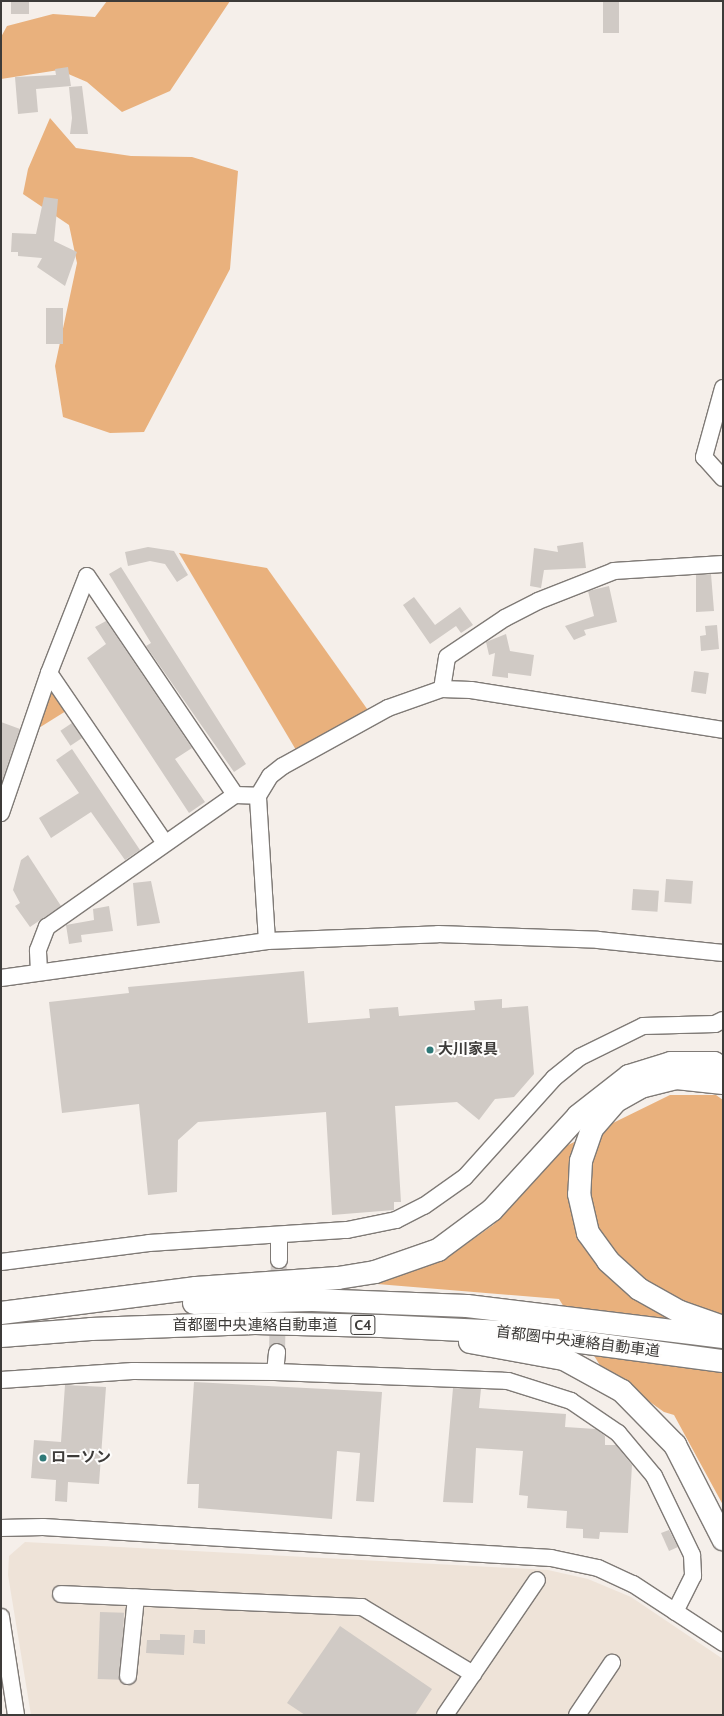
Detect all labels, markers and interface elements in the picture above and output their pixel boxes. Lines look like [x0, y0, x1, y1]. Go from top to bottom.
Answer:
place label: 大川家具 [438, 1041, 498, 1059]
marker: 大川家具 [425, 1045, 435, 1055]
road number: C4 [350, 1313, 376, 1337]
street label: 首都圏中央連絡自動車道 [173, 1317, 337, 1335]
street label: 首都圏中央連絡自動車道 [495, 1323, 661, 1361]
place label: ローソン [51, 1449, 111, 1467]
marker: ローソン [38, 1453, 48, 1463]

